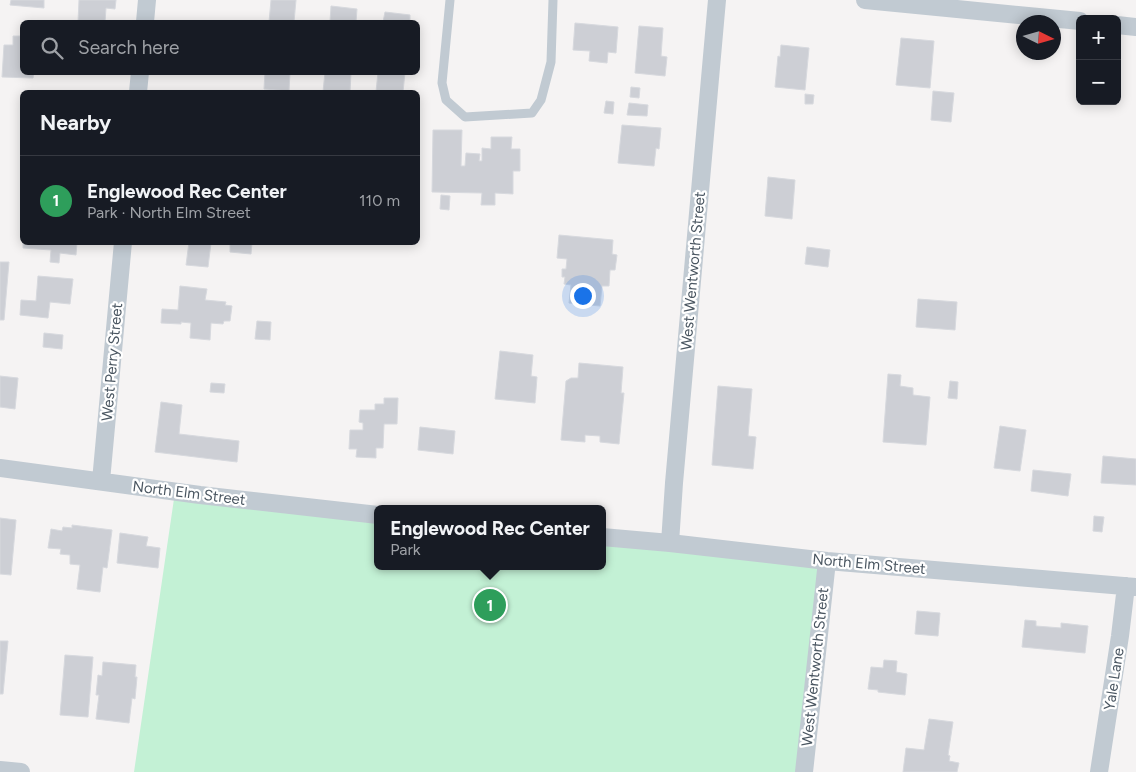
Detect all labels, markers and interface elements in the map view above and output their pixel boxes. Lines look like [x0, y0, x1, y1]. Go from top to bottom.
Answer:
north arrow [1016, 15, 1061, 60]
map controls [1076, 15, 1121, 105]
button: + [1076, 15, 1121, 60]
search box [20, 20, 420, 75]
icon: search [38, 34, 66, 62]
text: Search here [78, 36, 180, 59]
button: − [1076, 60, 1121, 105]
text: Nearby [40, 110, 111, 135]
text: Englewood Rec Center [87, 180, 287, 203]
street label: West Wentworth Street [677, 190, 709, 351]
text: 1 [53, 191, 59, 210]
text: 110 m [359, 191, 400, 210]
text: Park · North Elm Street [87, 203, 251, 222]
your location [570, 283, 596, 309]
street label: West Perry Street [98, 302, 126, 422]
street label: North Elm Street [131, 477, 247, 509]
popup [374, 505, 606, 570]
text: Englewood Rec Center [390, 517, 590, 540]
text: Park [390, 540, 421, 559]
street label: North Elm Street [812, 550, 927, 578]
pin: 1 [474, 586, 506, 624]
street label: West Wentworth Street [798, 586, 832, 747]
street label: Yale Lane [1100, 646, 1128, 712]

